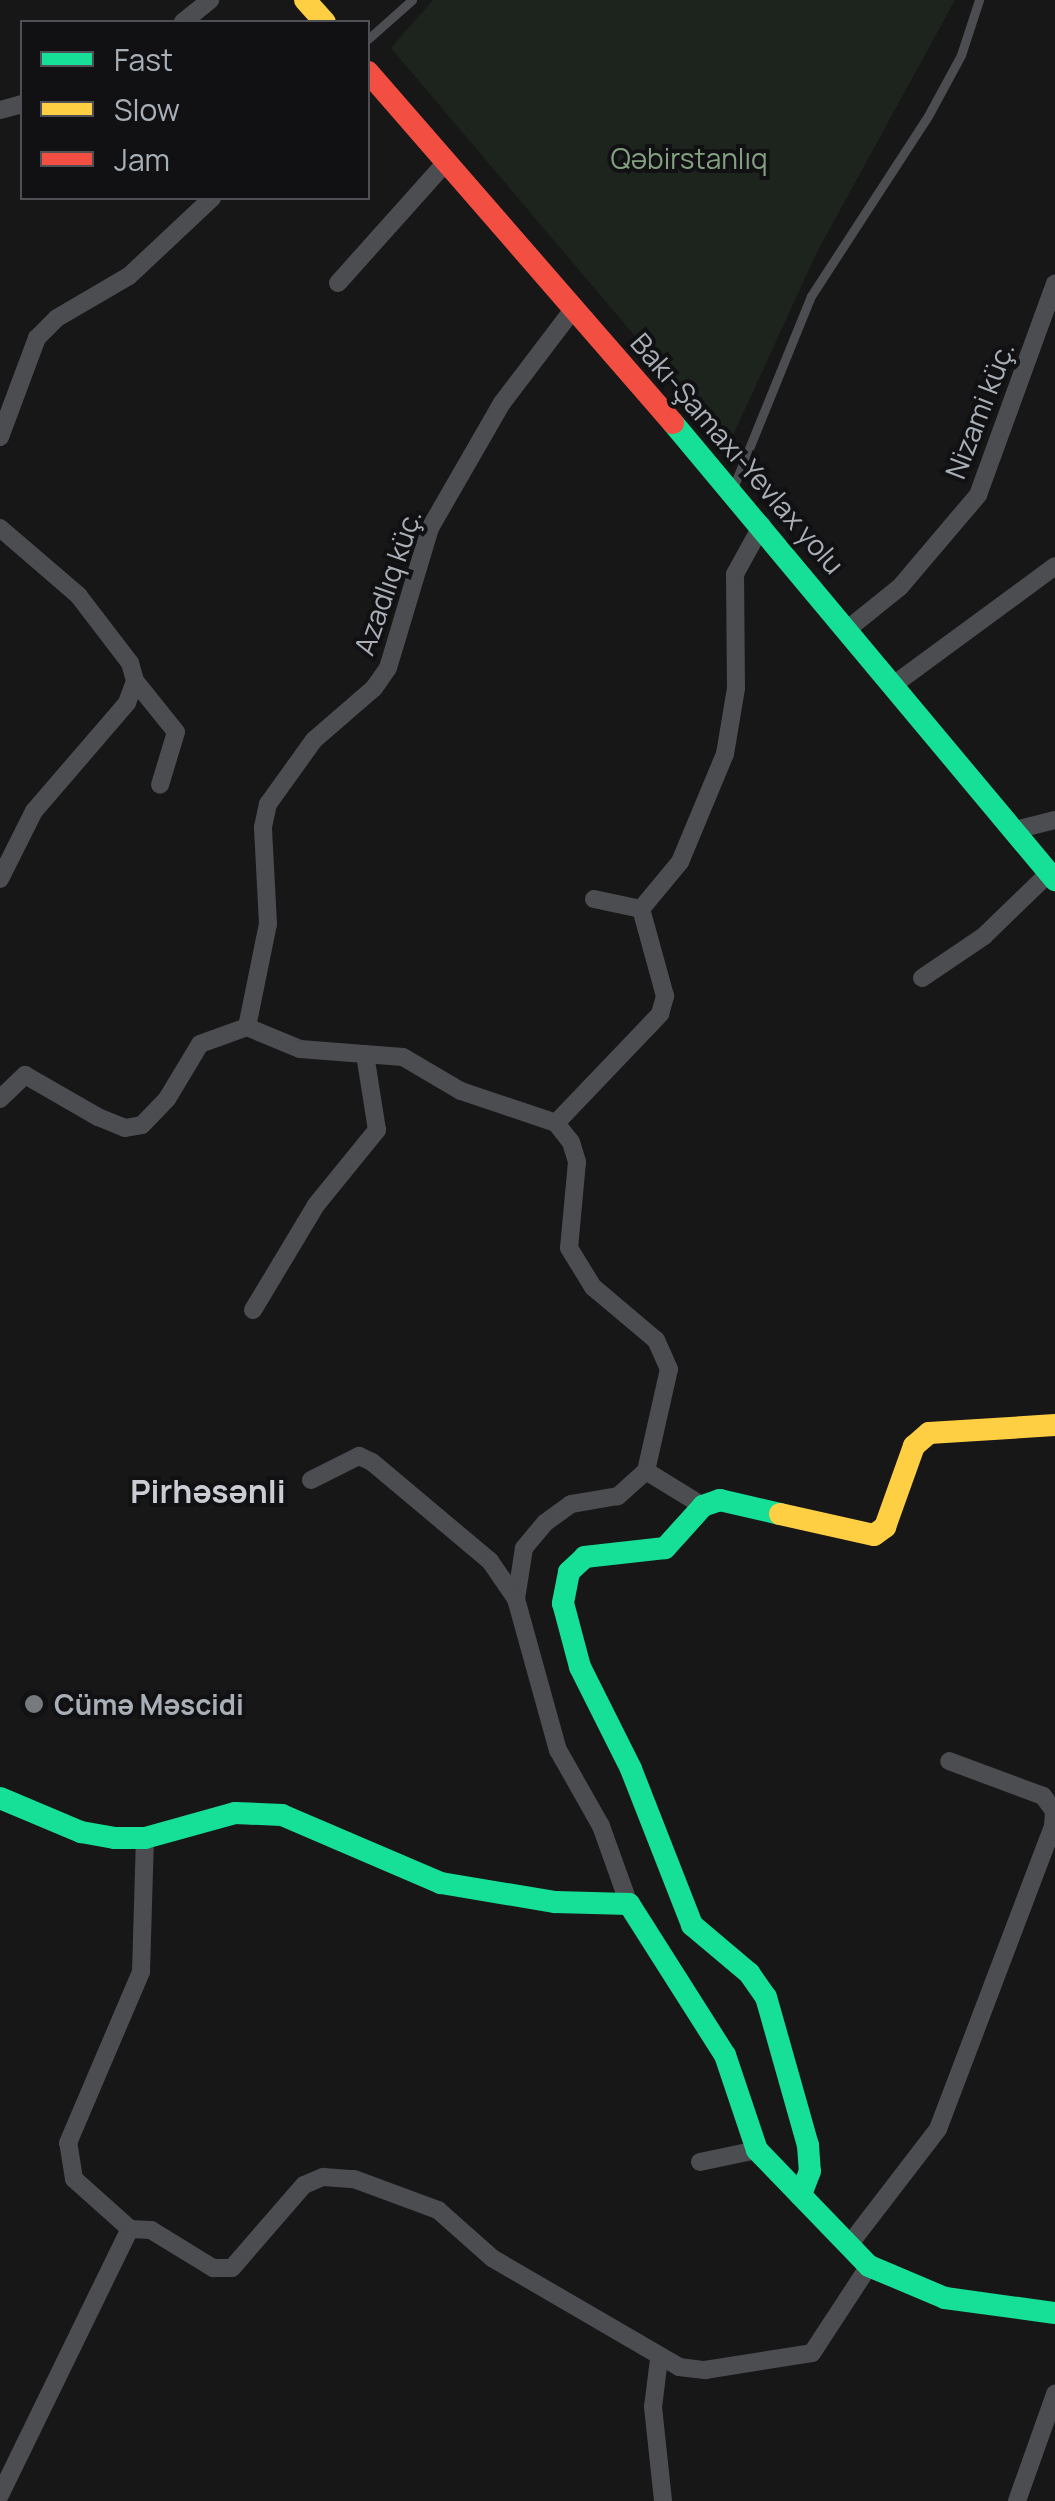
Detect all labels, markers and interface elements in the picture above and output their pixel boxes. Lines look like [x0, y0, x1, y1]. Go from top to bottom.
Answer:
legend [20, 20, 370, 200]
text: Fast [114, 39, 173, 80]
text: Slow [114, 89, 180, 130]
text: Jam [114, 139, 170, 180]
park label: Qəbirstanlıq [610, 141, 768, 175]
street label: Bakı-Şamaxı-Yevlax yolu [624, 326, 852, 580]
street label: Nizami küç. [938, 337, 1020, 483]
street label: Azadlıq küç. [346, 505, 428, 659]
district label: Pirhəsənli [130, 1472, 286, 1510]
place label: Cümə Məscidi [54, 1687, 244, 1721]
marker: Cümə Məscidi [23, 1693, 45, 1715]

